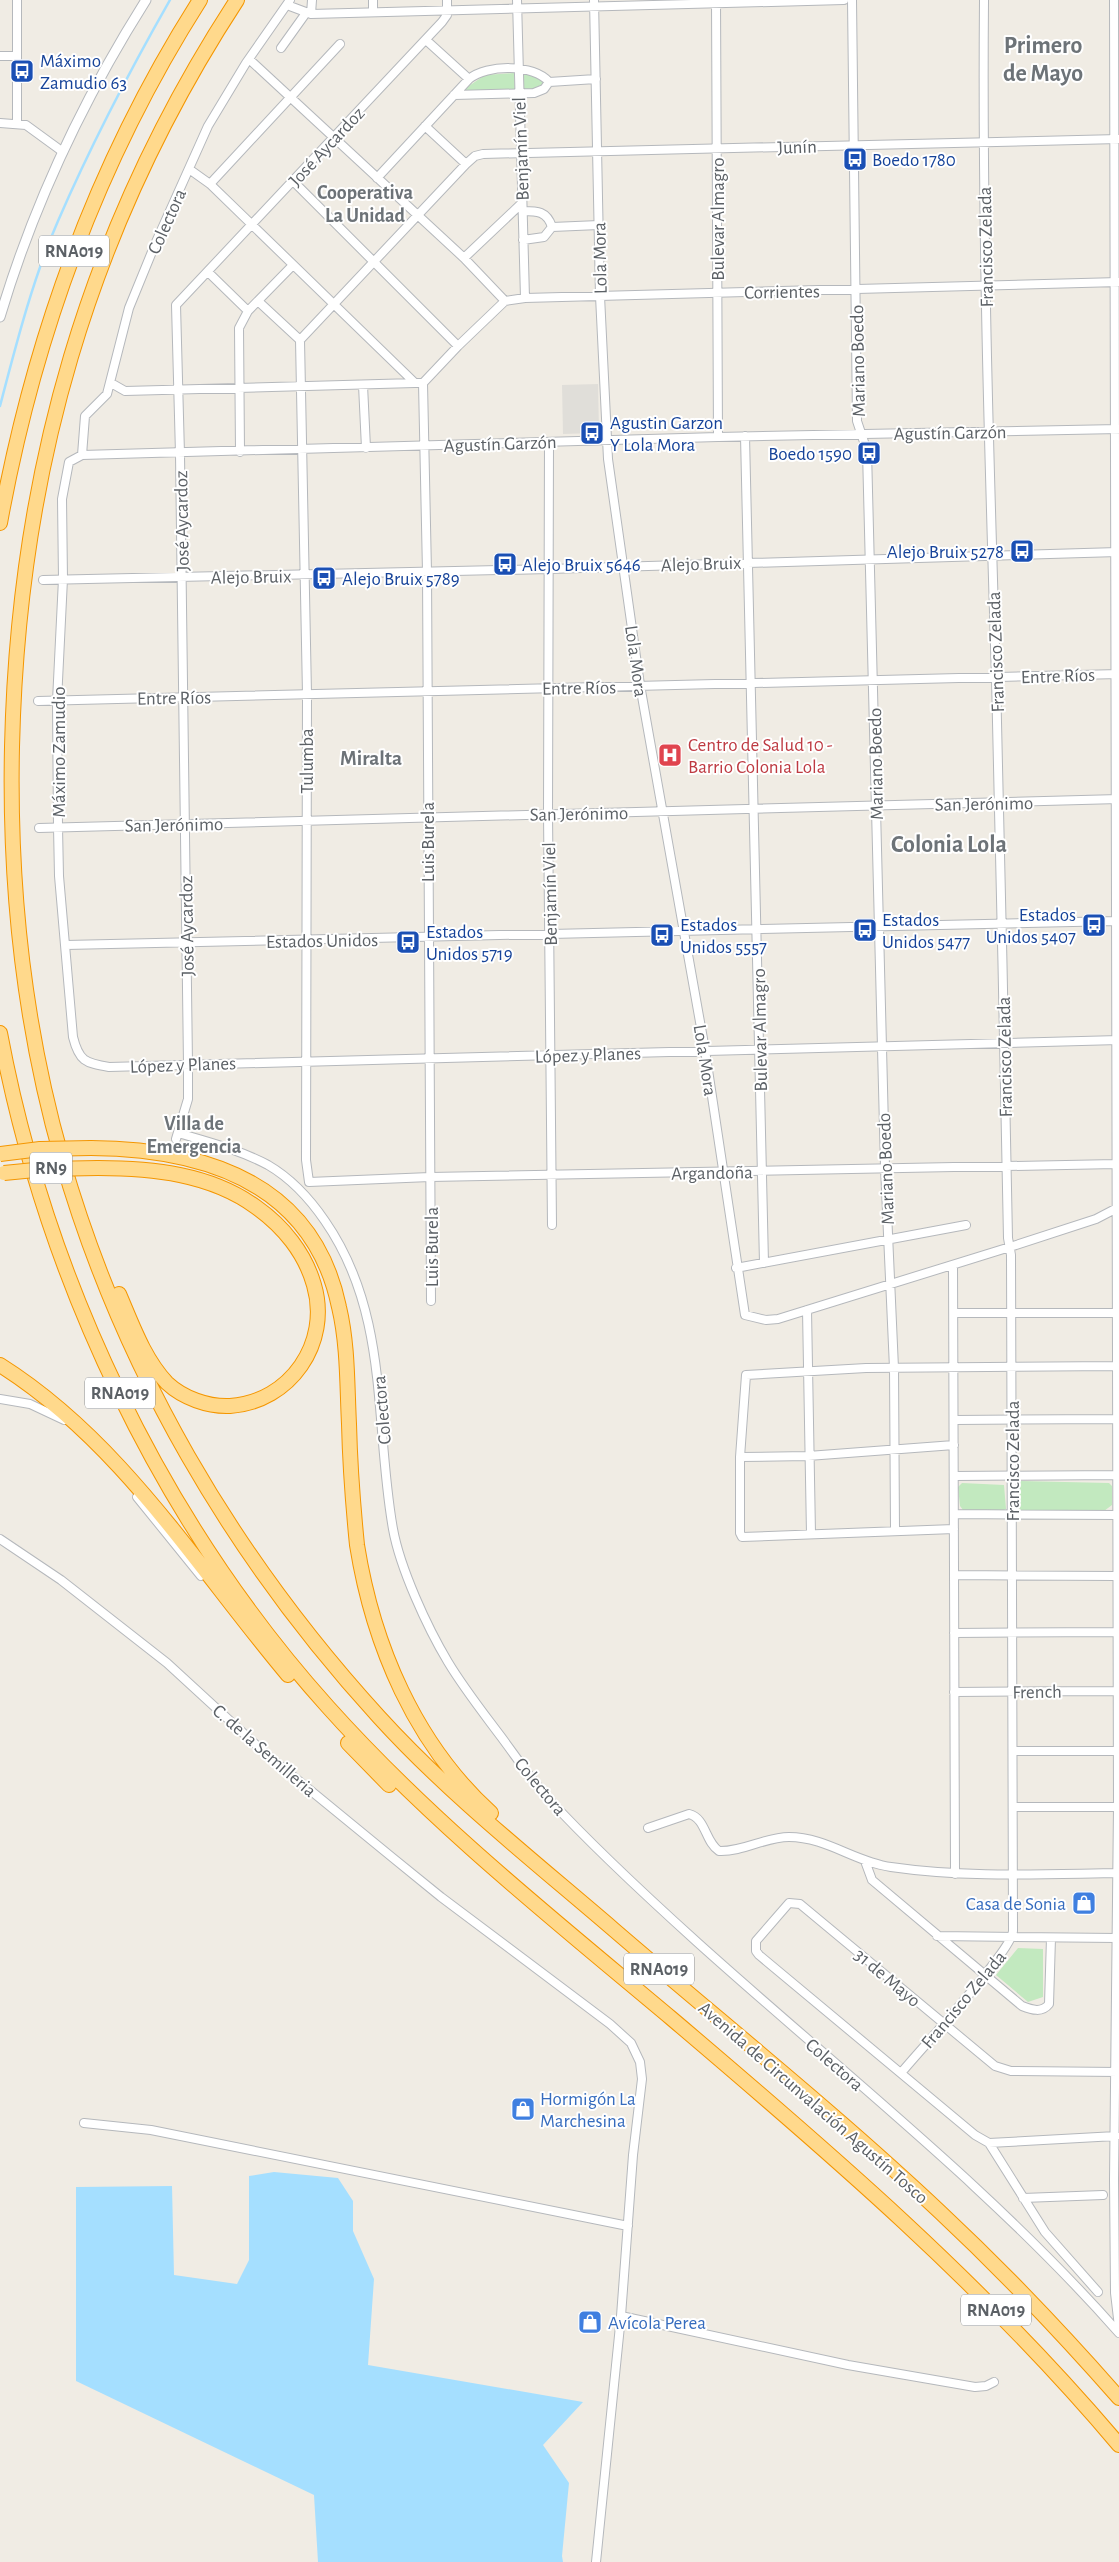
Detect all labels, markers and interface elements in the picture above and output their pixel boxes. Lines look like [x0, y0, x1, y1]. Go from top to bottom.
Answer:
district label: Primero de Mayo [1003, 34, 1083, 86]
place label: Máximo Zamudio 63 [40, 52, 127, 93]
bus stop icon: Máximo Zamudio 63 [9, 58, 35, 84]
street label: Benjamín Viel [510, 97, 533, 201]
street label: José Aycardoz [286, 104, 369, 190]
street label: Junín [777, 137, 817, 158]
bus stop icon: Boedo 1780 [842, 146, 868, 172]
place label: Boedo 1780 [872, 151, 956, 170]
street label: Bulevar Almagro [709, 157, 728, 281]
district label: Cooperativa La Unidad [317, 183, 413, 226]
street label: Colectora [145, 186, 190, 257]
street label: Francisco Zelada [976, 186, 997, 308]
street label: Lola Mora [590, 222, 611, 294]
road number: RNA019 [39, 236, 109, 266]
street label: Corrientes [744, 282, 820, 303]
street label: Mariano Boedo [848, 305, 869, 417]
place label: Agustin Garzon Y Lola Mora [610, 414, 723, 455]
bus stop icon: Agustin Garzon Y Lola Mora [579, 420, 605, 446]
street label: Agustín Garzón [893, 423, 1007, 444]
street label: Agustín Garzón [443, 433, 557, 456]
bus stop icon: Boedo 1590 [856, 440, 882, 466]
place label: Boedo 1590 [768, 445, 852, 464]
street label: José Aycardoz [172, 470, 193, 572]
bus stop icon: Alejo Bruix 5278 [1009, 538, 1035, 564]
place label: Alejo Bruix 5278 [887, 543, 1004, 562]
bus stop icon: Alejo Bruix 5646 [492, 551, 518, 577]
street label: Alejo Bruix [660, 554, 742, 575]
place label: Alejo Bruix 5646 [522, 556, 641, 575]
bus stop icon: Alejo Bruix 5789 [311, 565, 337, 591]
street label: Alejo Bruix [211, 567, 292, 588]
place label: Alejo Bruix 5789 [342, 570, 460, 589]
street label: Francisco Zelada [985, 591, 1008, 713]
street label: Lola Mora [621, 624, 650, 698]
street label: Entre Ríos [1021, 666, 1096, 687]
street label: Entre Ríos [542, 678, 616, 699]
street label: Máximo Zamudio [50, 686, 69, 818]
street label: Entre Ríos [137, 688, 211, 709]
street label: Mariano Boedo [866, 708, 887, 820]
street label: Tulumba [298, 728, 317, 794]
place label: Centro de Salud 10 - Barrio Colonia Lola [688, 736, 833, 777]
hospital icon: Centro de Salud 10 - Barrio Colonia Lola [657, 742, 683, 768]
district label: Miralta [340, 748, 402, 769]
street label: San Jerónimo [935, 794, 1033, 815]
street label: Luis Burela [419, 802, 438, 882]
street label: San Jerónimo [530, 804, 628, 825]
street label: San Jerónimo [125, 815, 223, 836]
district label: Colonia Lola [891, 833, 1007, 857]
street label: Benjamín Viel [540, 842, 561, 946]
street label: José Aycardoz [177, 875, 198, 977]
place label: Estados Unidos 5407 [986, 906, 1076, 947]
place label: Estados Unidos 5477 [882, 911, 970, 952]
bus stop icon: Estados Unidos 5407 [1081, 912, 1107, 938]
place label: Estados Unidos 5557 [680, 916, 767, 957]
bus stop icon: Estados Unidos 5477 [852, 917, 878, 943]
bus stop icon: Estados Unidos 5557 [649, 922, 675, 948]
place label: Estados Unidos 5719 [426, 923, 513, 964]
bus stop icon: Estados Unidos 5719 [395, 929, 421, 955]
street label: Estados Unidos [266, 931, 378, 952]
street label: Bulevar Almagro [750, 968, 771, 1092]
street label: Francisco Zelada [995, 996, 1016, 1118]
street label: Lola Mora [689, 1023, 720, 1098]
street label: López y Planes [535, 1044, 642, 1067]
street label: López y Planes [130, 1054, 237, 1077]
street label: Mariano Boedo [875, 1113, 898, 1225]
district label: Villa de Emergencia [147, 1114, 242, 1157]
road number: RN9 [30, 1152, 72, 1184]
street label: Argandoña [671, 1163, 753, 1184]
street label: Luis Burela [423, 1207, 442, 1287]
street label: Colectora [370, 1374, 395, 1445]
road number: RNA019 [85, 1378, 155, 1409]
street label: Francisco Zelada [1004, 1400, 1023, 1521]
street label: French [1012, 1683, 1062, 1702]
street label: C. de la Semilleria [209, 1701, 320, 1801]
street label: Colectora [510, 1754, 570, 1820]
shop icon: Casa de Sonia [1071, 1890, 1097, 1916]
place label: Casa de Sonia [966, 1895, 1066, 1914]
street label: 31 de Mayo [850, 1945, 924, 2011]
street label: Francisco Zelada [918, 1947, 1010, 2052]
road number: RNA019 [624, 1954, 694, 1985]
street label: Avenida de Circunvalación Agustín Tosco [695, 1998, 931, 2208]
street label: Colectora [802, 2035, 867, 2095]
place label: Hormigón La Marchesina [540, 2090, 636, 2131]
shop icon: Hormigón La Marchesina [510, 2096, 536, 2122]
road number: RNA019 [961, 2294, 1031, 2326]
shop icon: Avícola Perea [577, 2309, 603, 2335]
place label: Avícola Perea [608, 2314, 706, 2333]

